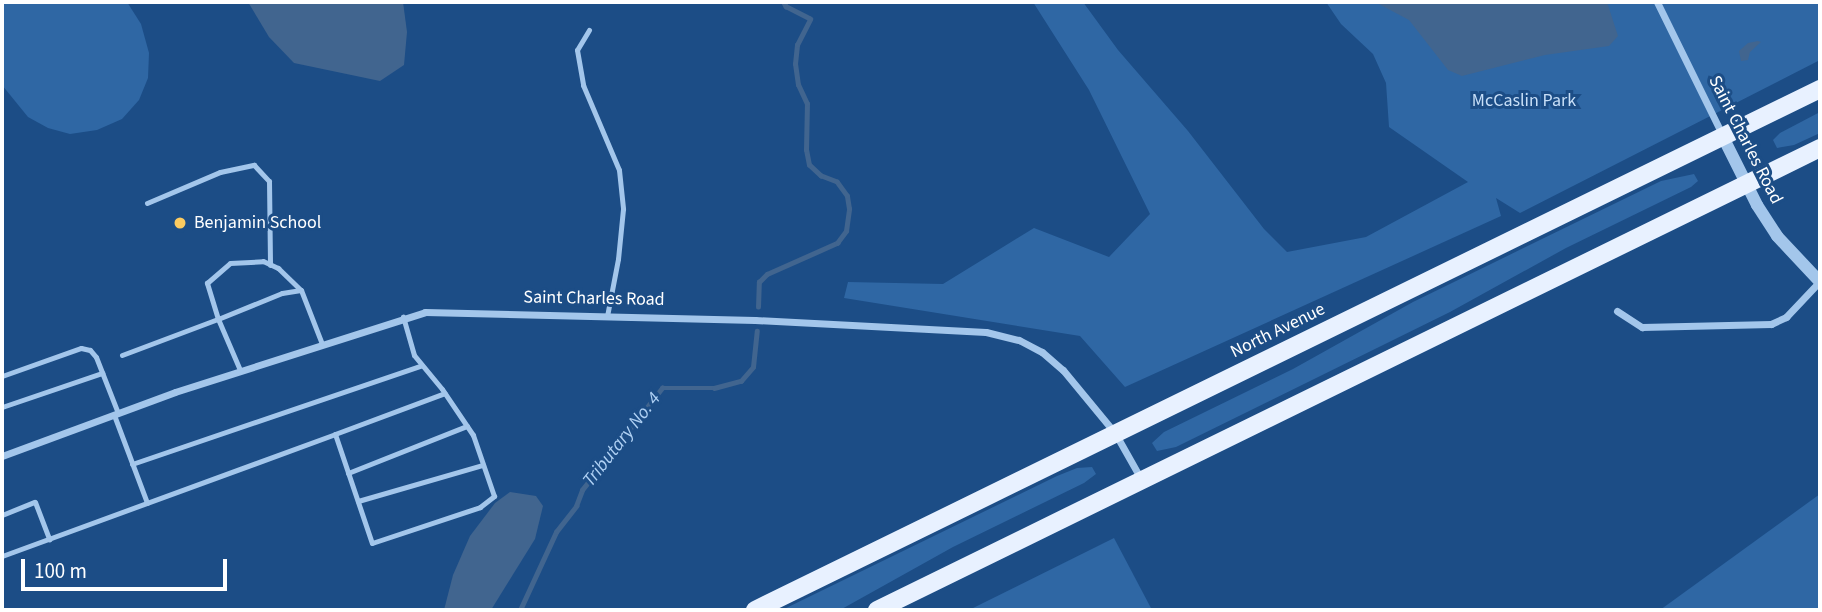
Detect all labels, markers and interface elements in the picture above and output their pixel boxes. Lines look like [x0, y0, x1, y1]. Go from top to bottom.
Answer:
street label: Saint Charles Road [1703, 72, 1787, 208]
park label: McCaslin Park [1472, 90, 1576, 112]
place label: Benjamin School [194, 212, 321, 234]
marker: Benjamin School [172, 215, 188, 231]
street label: Saint Charles Road [523, 287, 665, 311]
street label: North Avenue [1227, 299, 1329, 363]
water label: Tributary No. 4 [578, 388, 666, 492]
scale bar [24, 546, 231, 590]
text: 100 m [34, 556, 87, 586]

